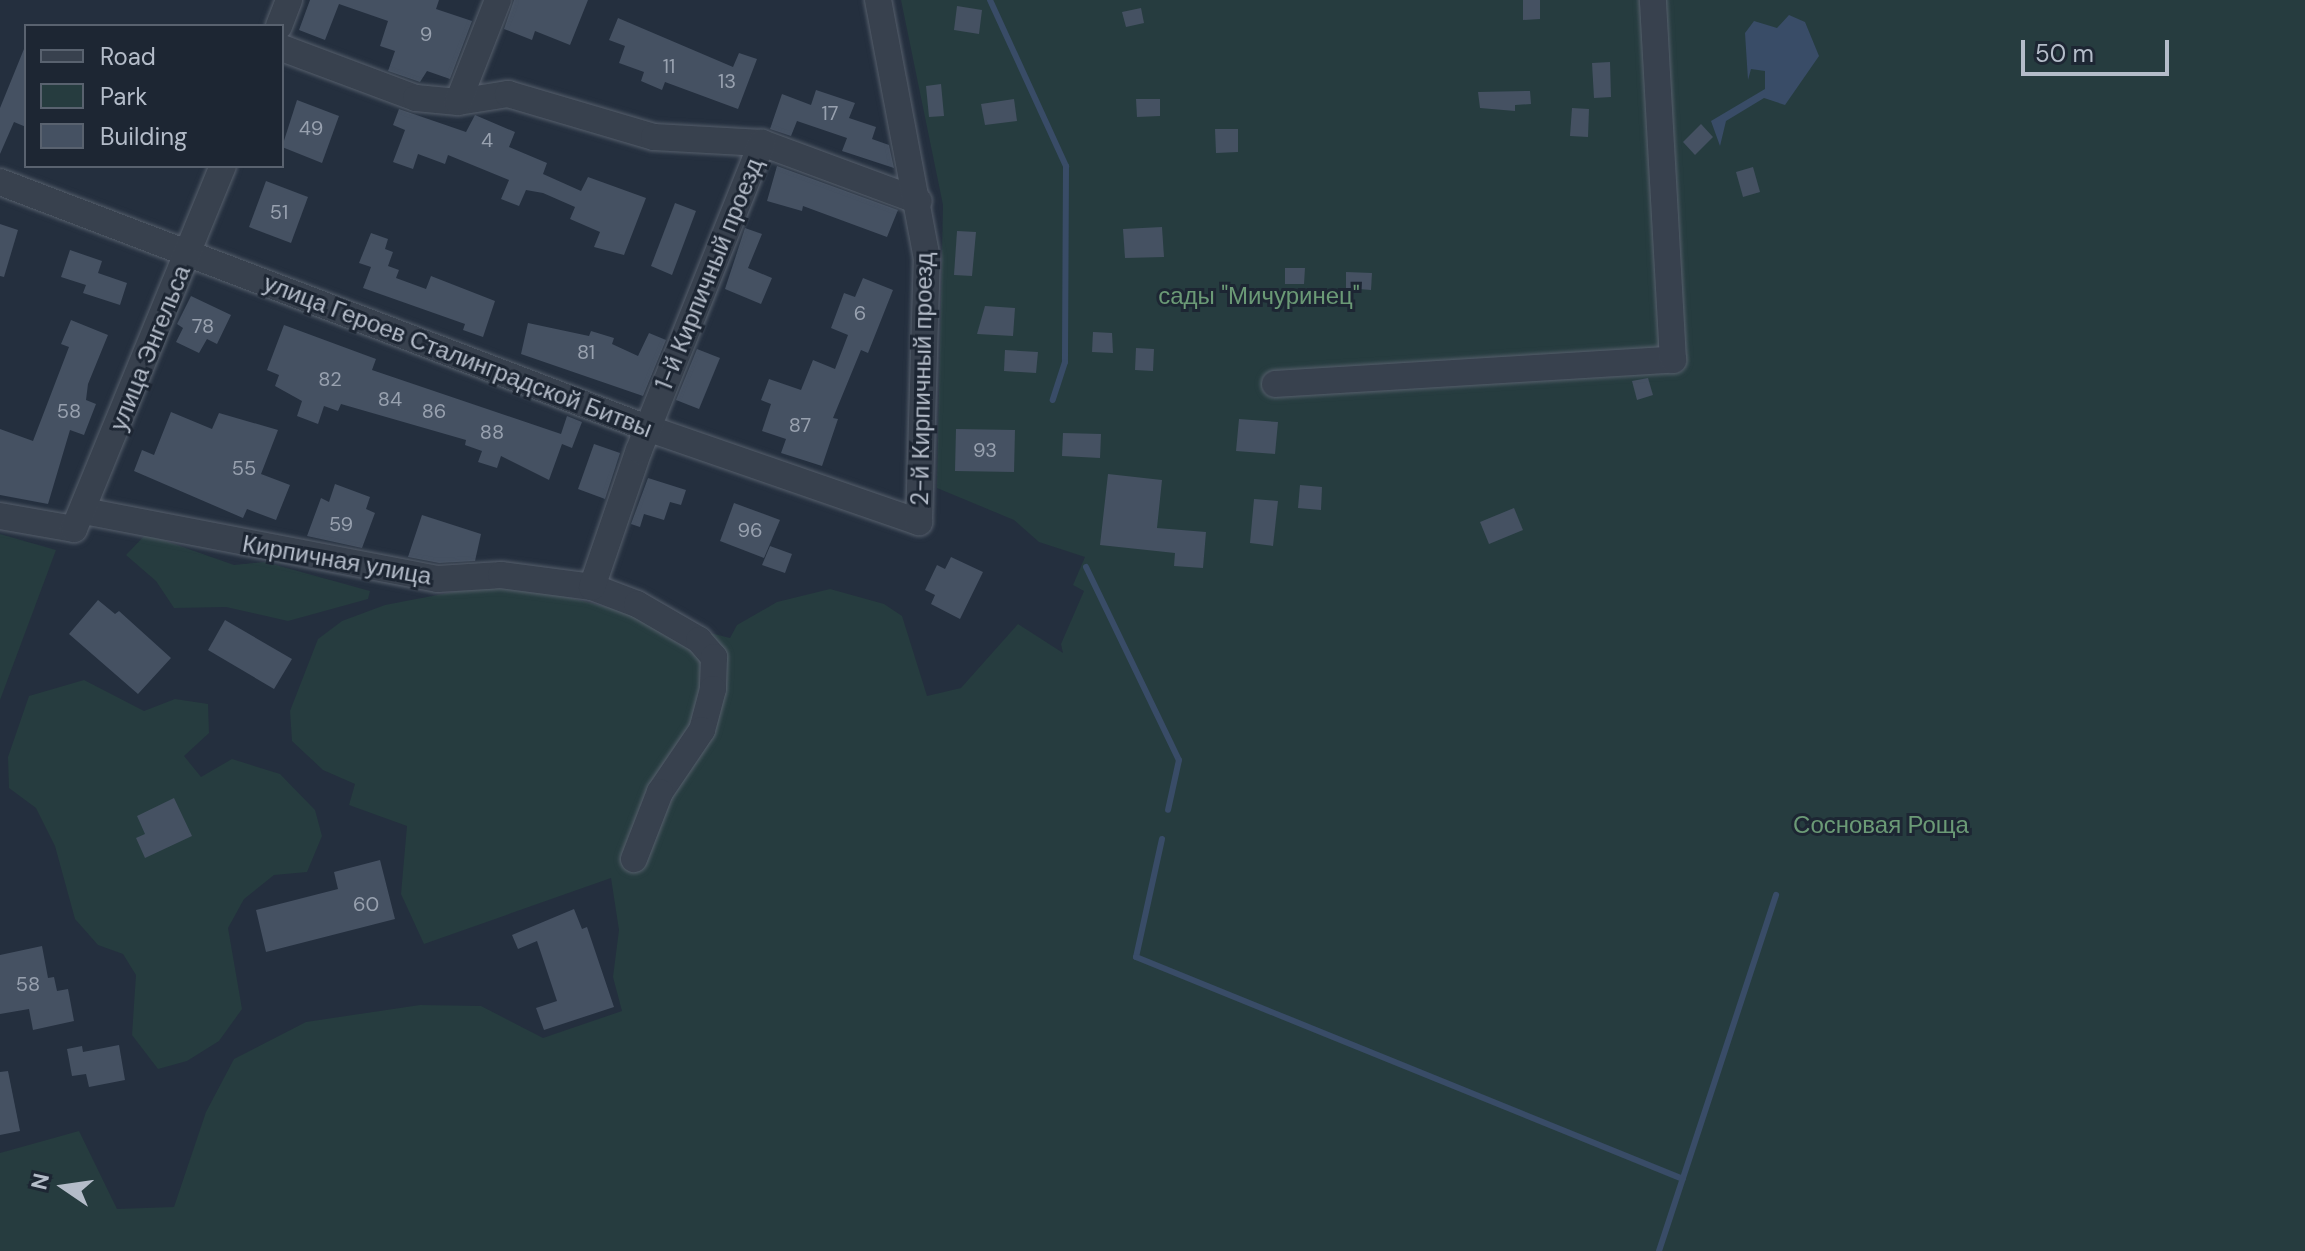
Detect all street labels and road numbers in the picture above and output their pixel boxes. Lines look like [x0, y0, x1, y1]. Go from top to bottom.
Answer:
street label: 1-й Кирпичный проезд [649, 154, 769, 394]
street label: 2-й Кирпичный проезд [905, 252, 939, 506]
street label: улица Энгельса [104, 261, 196, 435]
street label: улица Героев Сталинградской Битвы [260, 268, 656, 444]
street label: Кирпичная улица [240, 529, 434, 591]

